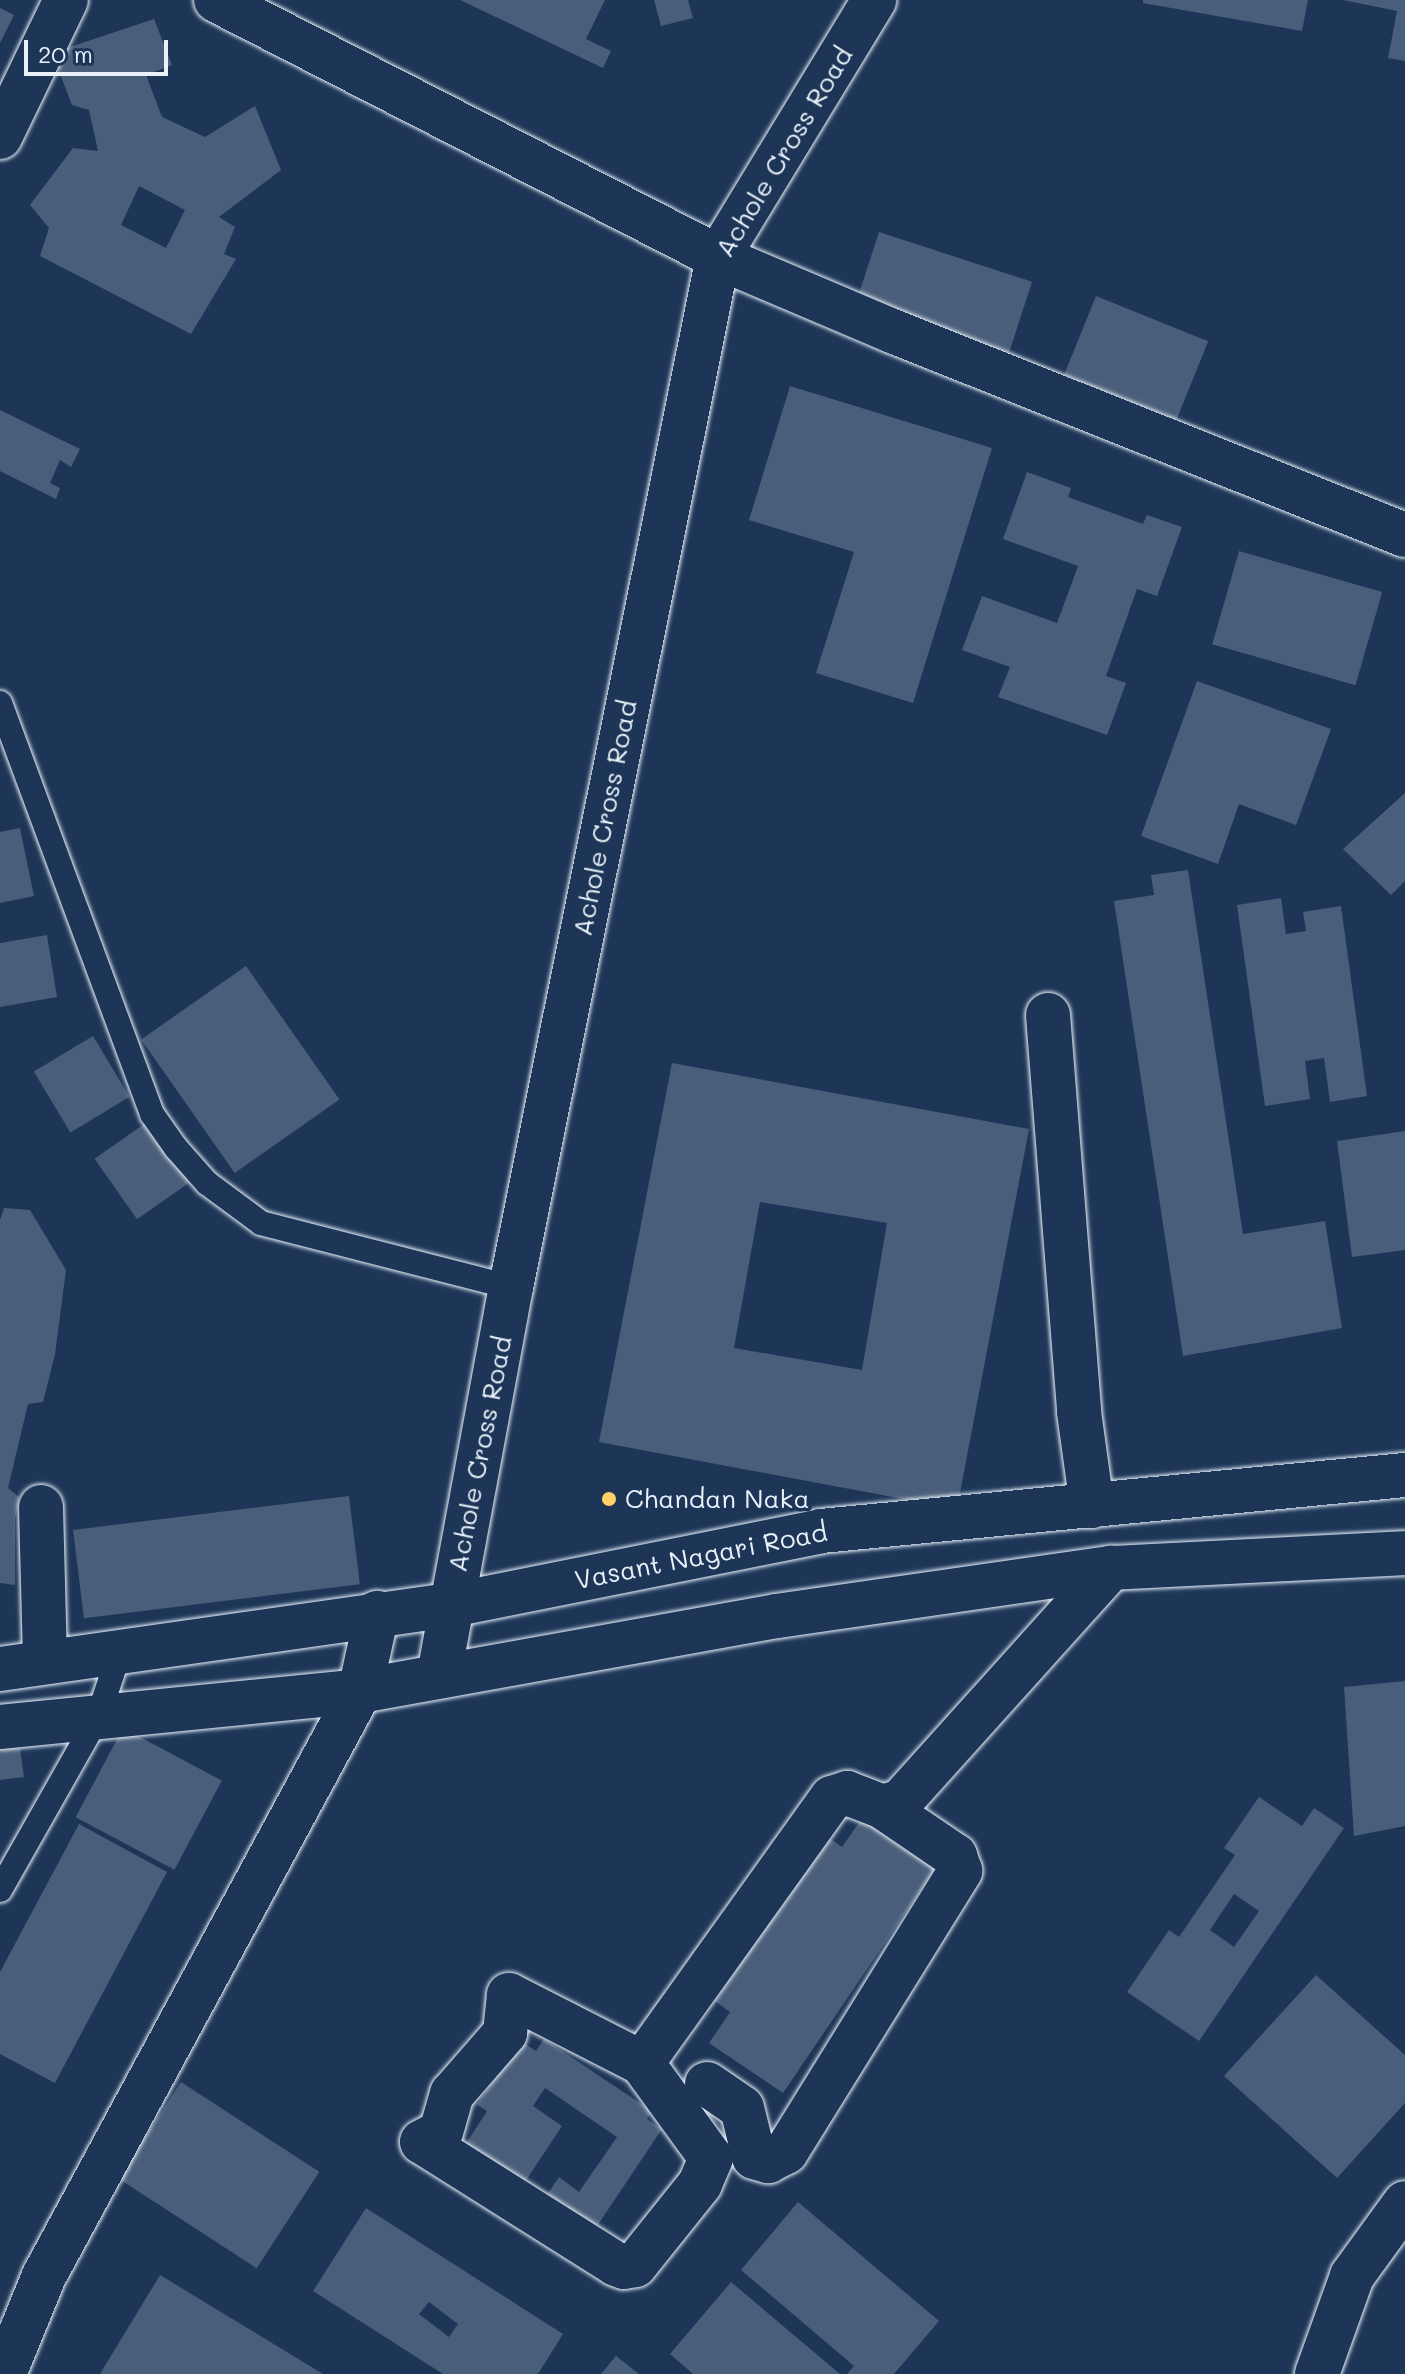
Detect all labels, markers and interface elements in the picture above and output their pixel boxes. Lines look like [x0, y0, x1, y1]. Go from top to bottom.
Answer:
scale bar [28, 24, 172, 74]
text: 20 m [38, 38, 93, 69]
street label: Achole Cross Road [709, 41, 859, 263]
street label: Achole Cross Road [567, 697, 643, 939]
street label: Achole Cross Road [442, 1333, 518, 1575]
place label: Chandan Naka [625, 1483, 810, 1515]
marker: Chandan Naka [600, 1490, 618, 1508]
street label: Vasant Nagari Road [572, 1516, 830, 1596]

